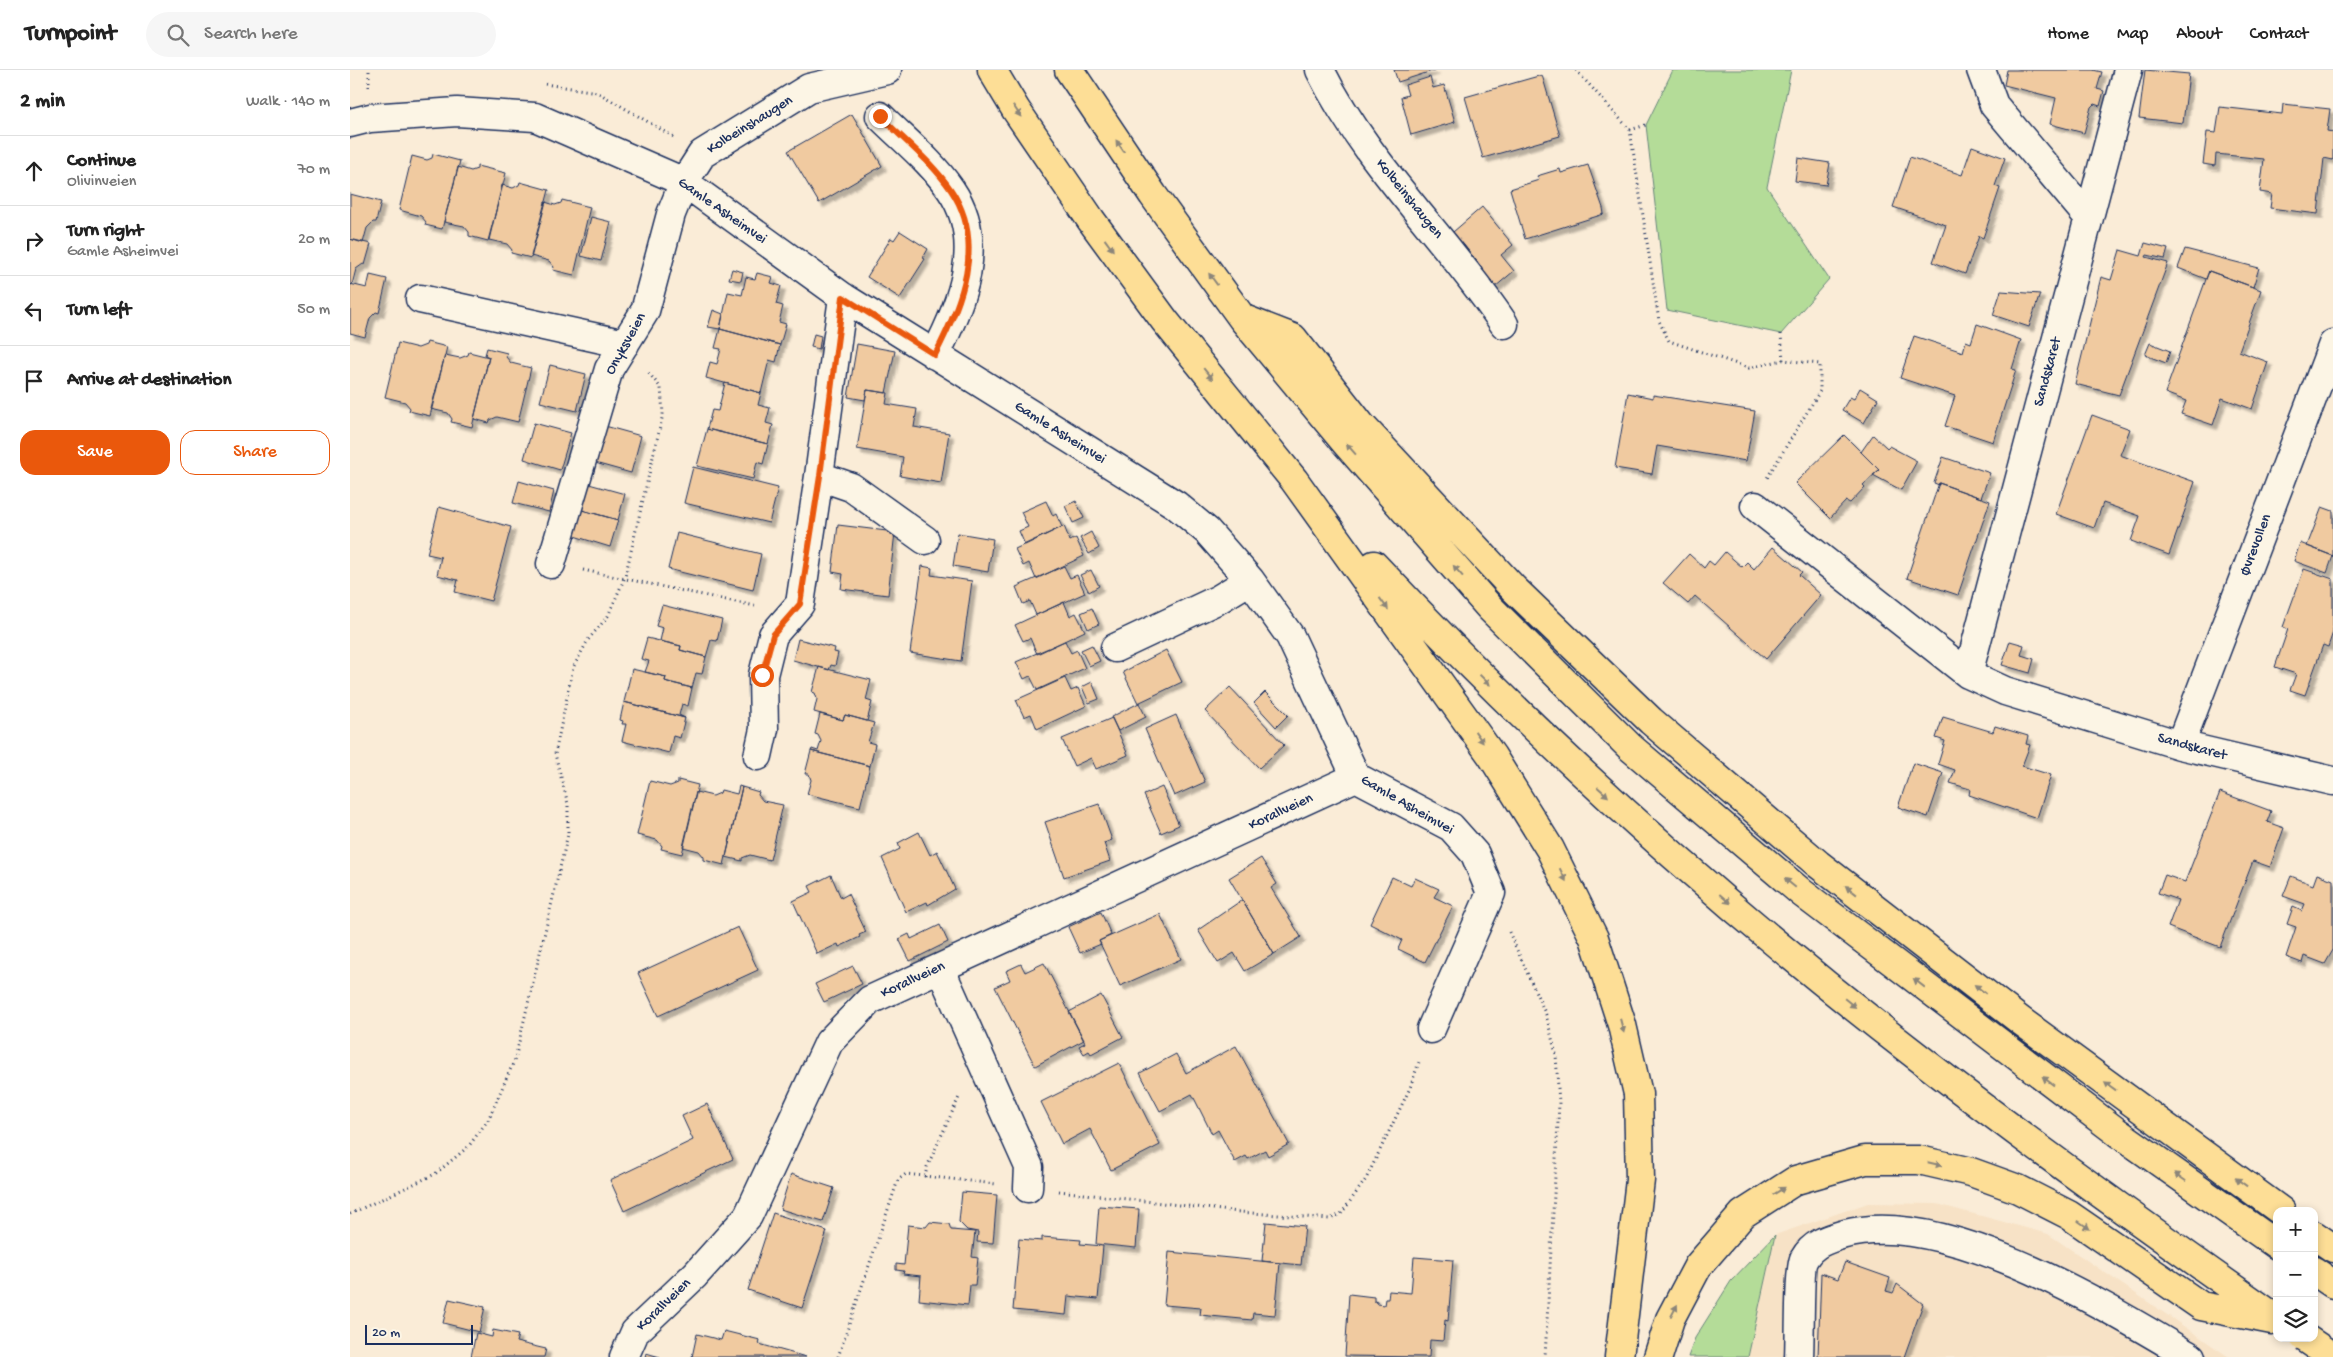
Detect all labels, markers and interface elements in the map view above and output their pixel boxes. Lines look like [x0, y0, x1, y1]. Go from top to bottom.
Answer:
search box [146, 12, 496, 57]
text: Turnpoint [25, 20, 116, 49]
icon: search [164, 21, 192, 49]
text: Search here [204, 23, 298, 46]
text: Home [2047, 24, 2089, 45]
text: Map [2117, 24, 2148, 45]
text: About [2176, 24, 2222, 45]
text: Contact [2250, 24, 2308, 45]
text: 2 min [20, 90, 65, 115]
street label: Kolbeinshaugen [704, 91, 796, 159]
text: Walk · 140 m [246, 93, 330, 112]
route end [869, 105, 892, 128]
one-way arrow [1012, 105, 1022, 118]
one-way arrow [1115, 139, 1125, 153]
text: Continue [67, 150, 136, 173]
street label: Kolbeinshaugen [1371, 155, 1447, 243]
icon: ahead [20, 157, 48, 185]
text: 70 m [297, 161, 330, 180]
text: Olivinveien [67, 173, 136, 192]
street label: Gamle Asheimvei [674, 174, 770, 248]
text: Turn right [67, 220, 143, 243]
icon: right [20, 227, 48, 255]
text: 20 m [298, 231, 330, 250]
one-way arrow [1104, 238, 1115, 251]
text: Gamle Asheimvei [67, 243, 179, 262]
one-way arrow [1208, 273, 1219, 286]
icon: left [20, 297, 48, 325]
text: Turn left [67, 299, 131, 322]
text: 50 m [297, 301, 330, 320]
street label: Onyksveien [602, 310, 650, 378]
street label: Sandskaret [2030, 334, 2066, 409]
icon: arrive [20, 367, 48, 395]
one-way arrow [1203, 368, 1214, 381]
text: Arrive at destination [67, 369, 231, 392]
street label: Gamle Asheimvei [1011, 398, 1109, 468]
button: Save [20, 430, 170, 475]
button: Share [180, 430, 330, 475]
one-way arrow [1345, 443, 1357, 455]
street label: Øvrevollen [2236, 512, 2276, 578]
one-way arrow [1452, 566, 1464, 578]
one-way arrow [1379, 597, 1389, 611]
route start [751, 664, 774, 687]
one-way arrow [1479, 674, 1491, 686]
street label: Sandskaret [2155, 729, 2230, 765]
one-way arrow [1474, 730, 1484, 743]
street label: Gamle Asheimvei [1357, 771, 1457, 839]
one-way arrow [1597, 786, 1609, 798]
street label: Korallveien [1246, 789, 1316, 835]
one-way arrow [1559, 868, 1567, 883]
one-way arrow [1784, 878, 1797, 889]
one-way arrow [1845, 884, 1858, 895]
one-way arrow [1719, 893, 1731, 905]
street label: Korallveien [878, 957, 948, 1003]
one-way arrow [1912, 978, 1926, 988]
one-way arrow [1974, 984, 1987, 995]
one-way arrow [1843, 998, 1856, 1009]
one-way arrow [1618, 1019, 1626, 1034]
one-way arrow [2041, 1076, 2055, 1086]
one-way arrow [2103, 1081, 2117, 1091]
one-way arrow [1928, 1160, 1943, 1168]
one-way arrow [2173, 1172, 2187, 1182]
one-way arrow [2234, 1177, 2248, 1187]
one-way arrow [1773, 1187, 1786, 1196]
map controls [2273, 1207, 2318, 1342]
button: + [2273, 1207, 2318, 1252]
one-way arrow [2077, 1220, 2091, 1230]
button: − [2273, 1252, 2318, 1297]
street label: Korallveien [633, 1275, 695, 1335]
button: layers [2273, 1297, 2318, 1342]
one-way arrow [1670, 1304, 1678, 1318]
scale bar [365, 1322, 472, 1345]
text: 20 m [372, 1325, 400, 1342]

